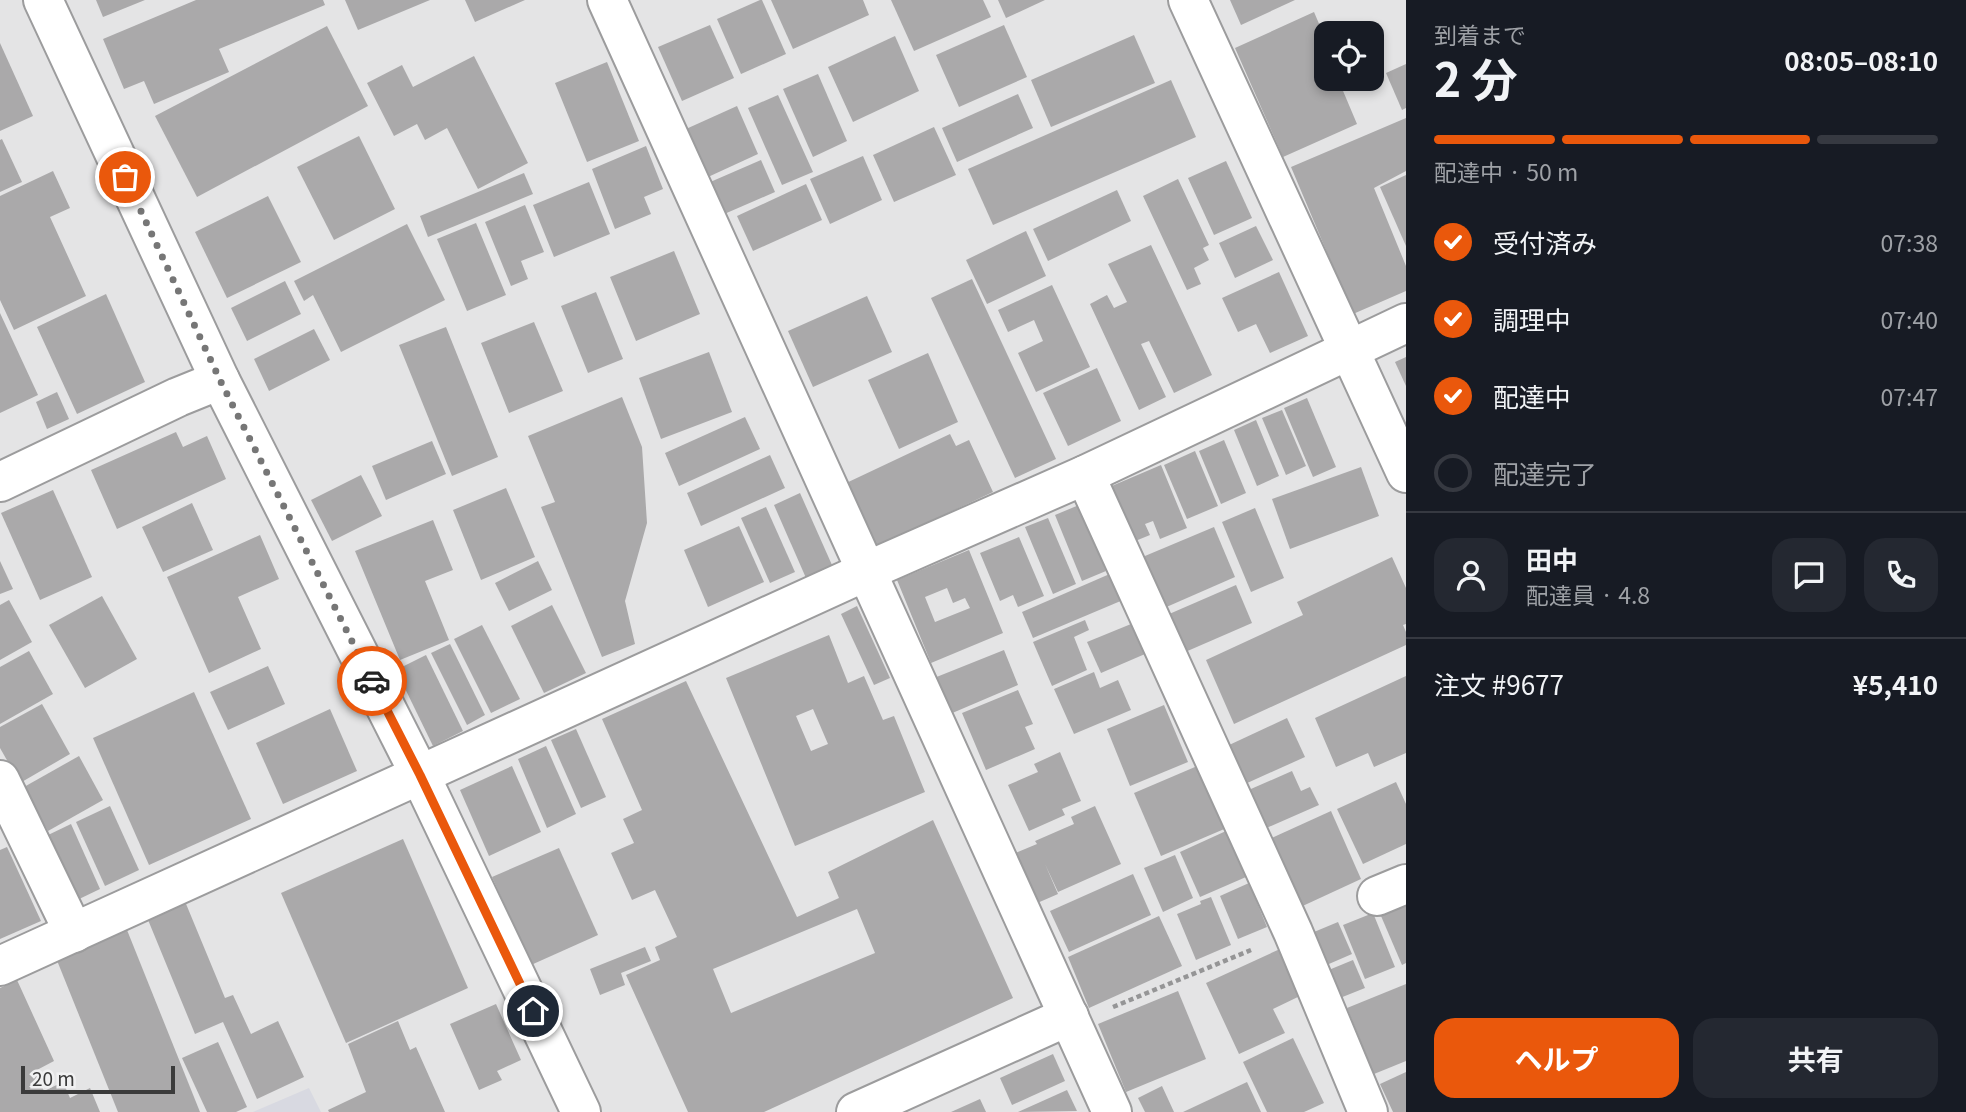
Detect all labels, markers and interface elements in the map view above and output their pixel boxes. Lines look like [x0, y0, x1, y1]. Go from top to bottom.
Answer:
text: 到着まで [1434, 17, 1526, 51]
map controls [1314, 21, 1384, 91]
button: locate [1314, 21, 1384, 91]
text: 08:05–08:10 [1784, 41, 1938, 78]
text: 2 分 [1434, 44, 1518, 110]
pin [95, 147, 155, 207]
text: 配達中 · 50 m [1434, 154, 1578, 188]
icon: bag [106, 158, 144, 196]
icon: check [1434, 223, 1472, 261]
text: 受付済み [1493, 223, 1597, 260]
text: 07:38 [1881, 225, 1938, 259]
icon: check [1434, 300, 1472, 338]
text: 調理中 [1493, 300, 1571, 337]
text: 07:40 [1881, 302, 1938, 336]
icon: check [1434, 377, 1472, 415]
text: 配達中 [1493, 377, 1571, 414]
text: 07:47 [1881, 379, 1938, 413]
text: 配達完了 [1493, 454, 1597, 491]
button: person [1434, 538, 1508, 612]
button: chat [1772, 538, 1846, 612]
button: phone [1864, 538, 1938, 612]
text: 田中 [1526, 540, 1578, 577]
text: 配達員 · 4.8 [1526, 577, 1650, 611]
courier [337, 646, 407, 716]
icon: car [353, 662, 391, 700]
text: 注文 #9677 [1434, 665, 1564, 702]
text: ¥5,410 [1853, 665, 1938, 702]
pin [503, 981, 563, 1041]
icon: home [514, 992, 552, 1030]
button: ヘルプ [1434, 1018, 1679, 1098]
button: 共有 [1693, 1018, 1938, 1098]
scale bar [21, 1063, 175, 1095]
text: 20 m [32, 1064, 75, 1091]

